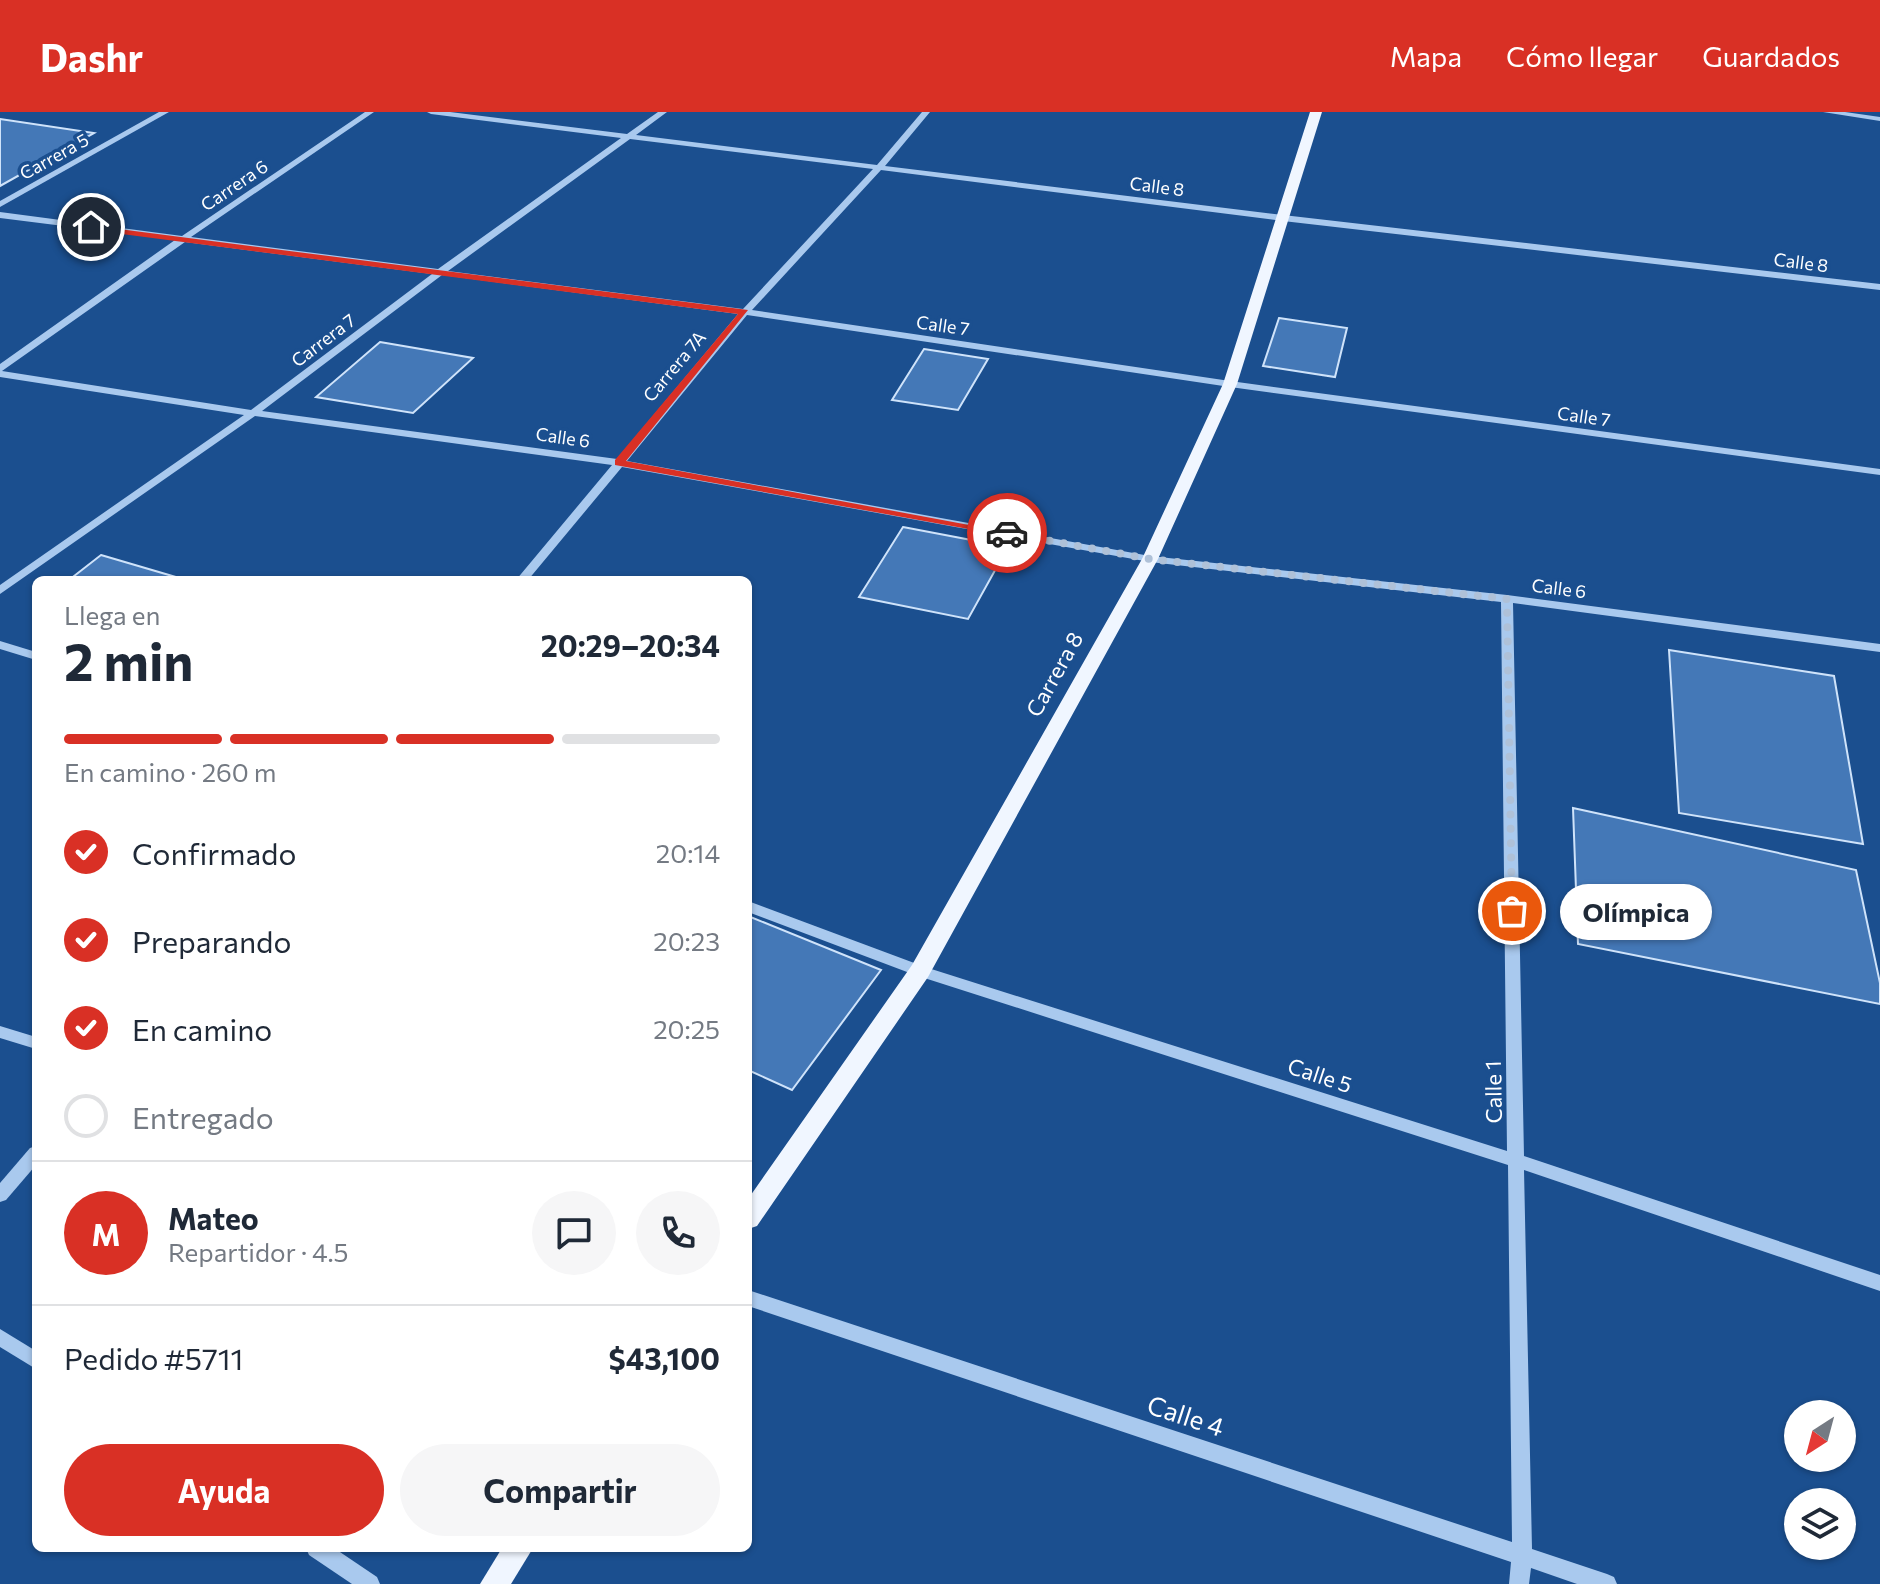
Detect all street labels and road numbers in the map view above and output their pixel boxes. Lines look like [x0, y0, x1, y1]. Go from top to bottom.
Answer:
street label: Carrera 5 [16, 128, 92, 184]
street label: Carrera 6 [196, 155, 272, 215]
street label: Calle 8 [1128, 172, 1186, 200]
street label: Calle 8 [1772, 248, 1830, 276]
street label: Carrera 7 [287, 309, 359, 371]
street label: Calle 7 [915, 310, 971, 340]
street label: Carrera 7A [638, 326, 710, 406]
street label: Calle 7 [1556, 401, 1612, 431]
street label: Calle 6 [534, 422, 592, 452]
street label: Calle 6 [1530, 574, 1588, 602]
street label: Carrera 8 [1020, 627, 1088, 721]
street label: Calle 5 [1284, 1052, 1356, 1098]
street label: Calle 1 [1479, 1060, 1507, 1124]
street label: Calle 4 [1144, 1388, 1228, 1442]

